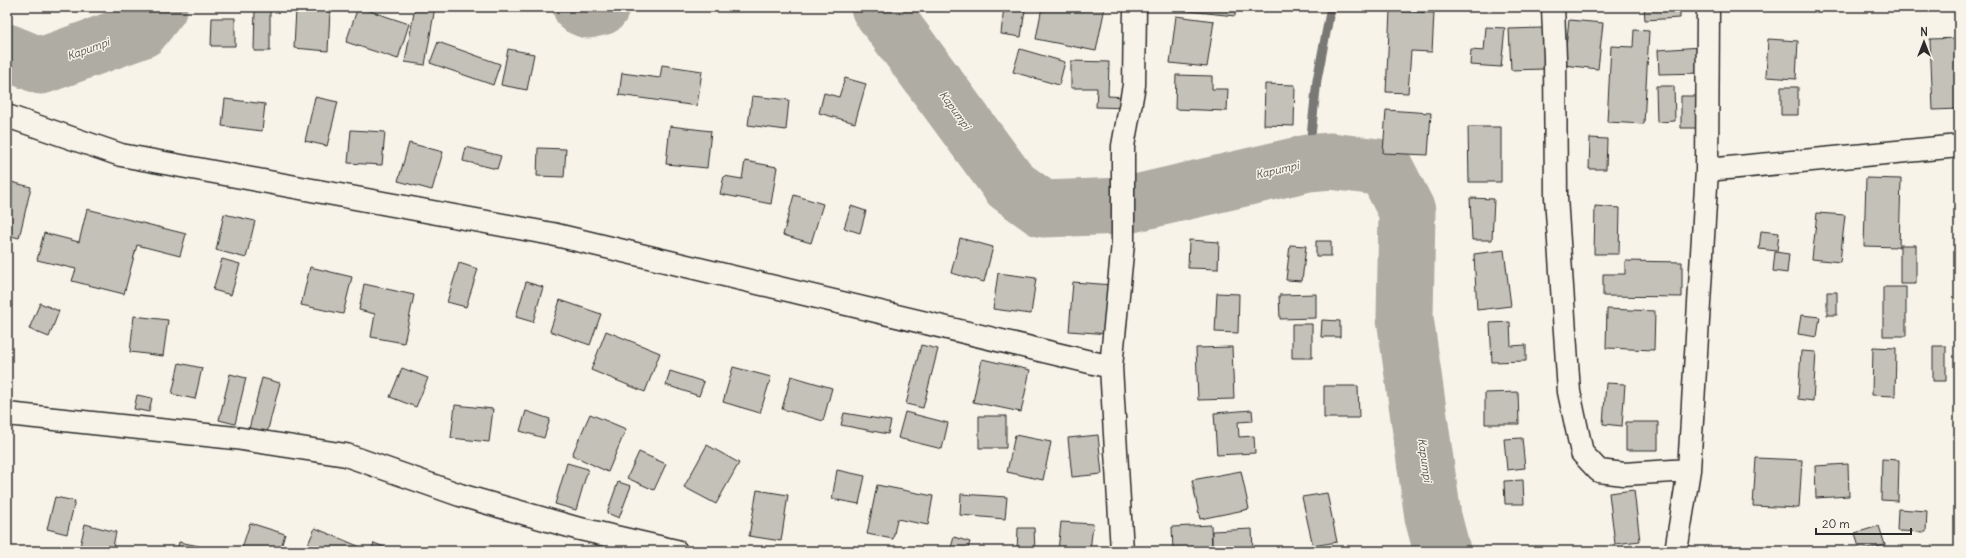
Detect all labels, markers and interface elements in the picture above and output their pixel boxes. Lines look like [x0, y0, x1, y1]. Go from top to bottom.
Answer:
north arrow [1904, 22, 1944, 62]
text: N [1920, 25, 1928, 39]
water label: Kapumpi [65, 34, 113, 63]
water label: Kapumpi [936, 88, 975, 133]
water label: Kapumpi [1254, 158, 1302, 182]
water label: Kapumpi [1415, 437, 1435, 484]
scale bar [1816, 510, 1911, 536]
text: 20 m [1822, 516, 1850, 531]

